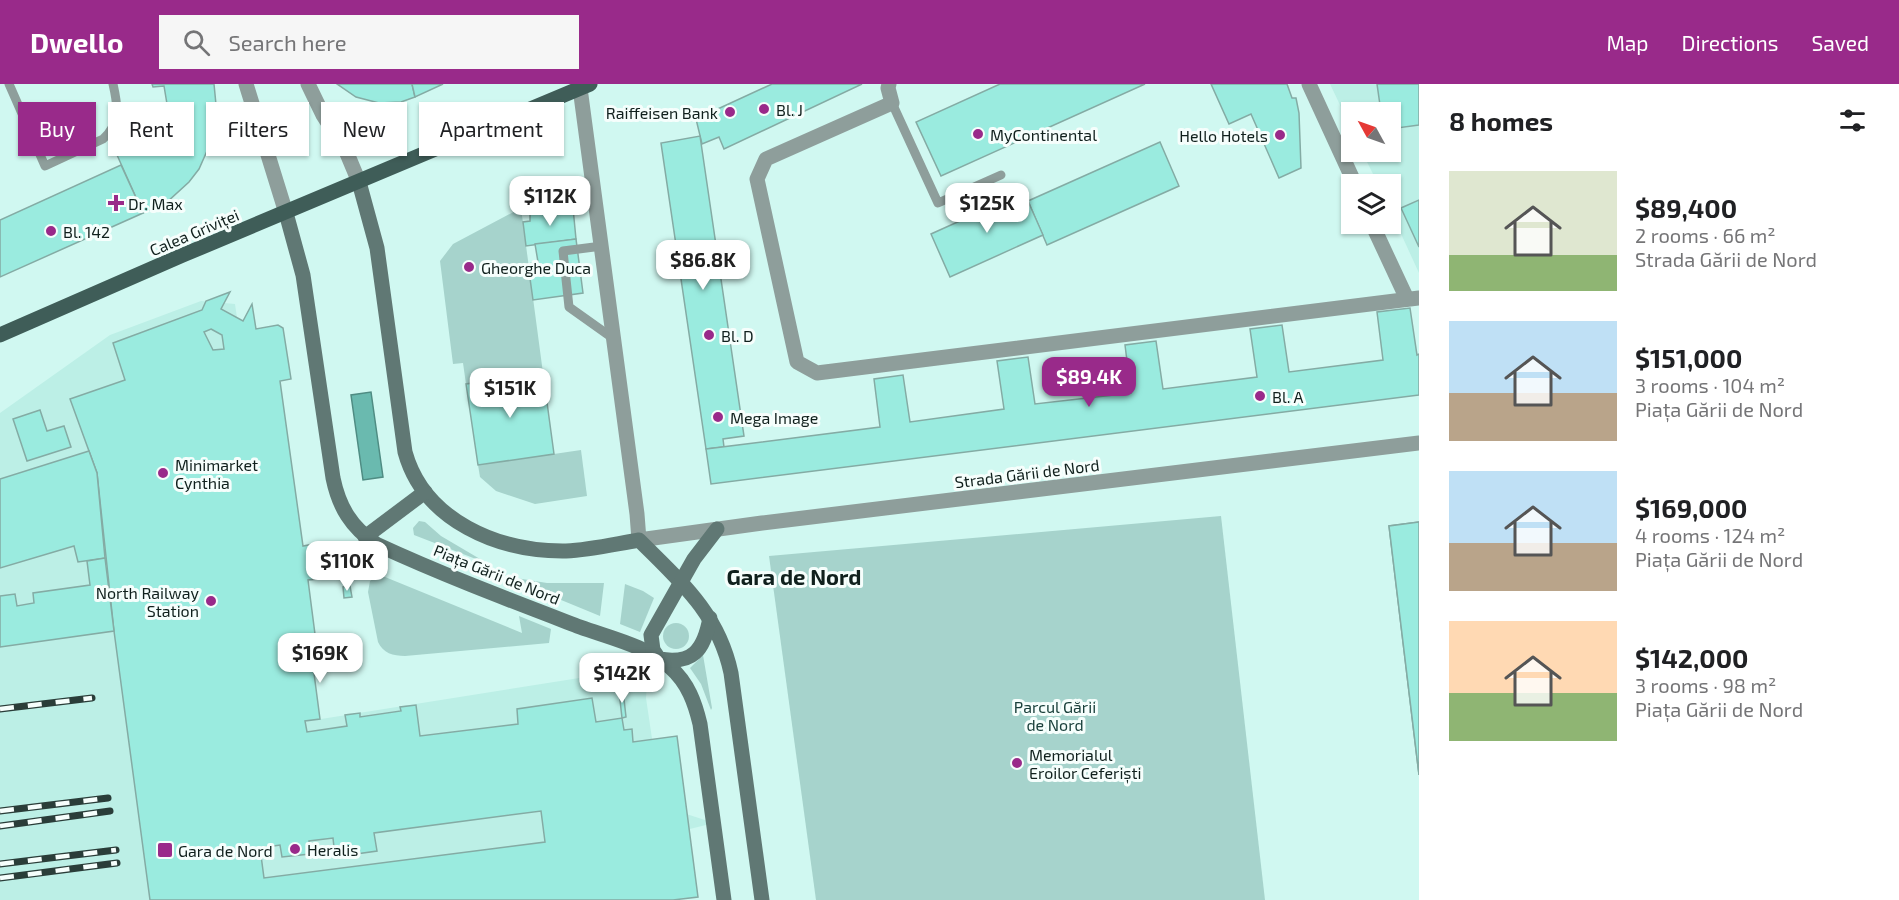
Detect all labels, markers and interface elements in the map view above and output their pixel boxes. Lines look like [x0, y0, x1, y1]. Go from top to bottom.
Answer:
search box [159, 15, 579, 69]
text: Dwello [30, 25, 123, 59]
icon: search [180, 26, 213, 59]
text: Search here [228, 29, 347, 55]
text: Map [1606, 30, 1649, 55]
text: Directions [1682, 30, 1778, 55]
text: Saved [1811, 30, 1869, 55]
place label: Bl. J [776, 100, 803, 119]
chip: Buy [18, 102, 96, 156]
chip: Rent [108, 102, 194, 156]
chip: Filters [206, 102, 309, 156]
chip: New [321, 102, 407, 156]
chip: Apartment [419, 102, 564, 156]
marker: Bl. J [757, 102, 771, 116]
north arrow [1341, 102, 1401, 162]
map controls [1341, 102, 1401, 234]
place label: Raiffeisen Bank [606, 103, 718, 122]
icon: filters [1836, 104, 1869, 137]
marker: Raiffeisen Bank [723, 105, 737, 119]
text: 8 homes [1449, 105, 1553, 136]
place label: MyContinental [990, 125, 1097, 144]
place label: Hello Hotels [1179, 126, 1268, 145]
marker: MyContinental [971, 127, 985, 141]
marker: Hello Hotels [1273, 128, 1287, 142]
button: layers [1341, 174, 1401, 234]
pin: $112K [508, 176, 592, 227]
text: $112K [523, 183, 577, 207]
pin: $125K [945, 183, 1029, 234]
text: $125K [959, 190, 1015, 214]
text: $89,400 [1635, 192, 1737, 223]
place label: Dr. Max [128, 194, 183, 213]
icon: home [1497, 195, 1569, 267]
marker: Dr. Max [109, 196, 123, 210]
street label: Calea Griviței [146, 205, 242, 261]
place label: Bl. 142 [63, 222, 110, 241]
text: 2 rooms · 66 m² [1635, 223, 1776, 247]
marker: Bl. 142 [44, 224, 58, 238]
pin: $86.8K [654, 240, 752, 291]
text: $86.8K [670, 247, 736, 271]
text: Strada Gării de Nord [1635, 247, 1817, 271]
place label: Gheorghe Duca [481, 258, 591, 277]
marker: Gheorghe Duca [462, 260, 476, 274]
place label: Bl. D [721, 326, 754, 345]
marker: Bl. D [702, 328, 716, 342]
text: $151,000 [1635, 342, 1742, 373]
icon: home [1497, 345, 1569, 417]
pin: $89.4K [1040, 357, 1138, 408]
text: $89.4K [1056, 364, 1122, 388]
pin: $151K [468, 368, 552, 419]
text: 3 rooms · 104 m² [1635, 373, 1785, 397]
text: $151K [484, 375, 536, 399]
place label: Bl. A [1272, 387, 1304, 406]
marker: Bl. A [1253, 389, 1267, 403]
text: Piața Gării de Nord [1635, 397, 1803, 421]
place label: Mega Image [730, 408, 818, 427]
marker: Mega Image [711, 410, 725, 424]
place label: Minimarket Cynthia [175, 455, 258, 492]
street label: Strada Gării de Nord [954, 455, 1100, 491]
marker: Minimarket Cynthia [156, 466, 170, 480]
text: $169,000 [1635, 492, 1748, 523]
icon: home [1497, 495, 1569, 567]
text: 4 rooms · 124 m² [1635, 523, 1785, 547]
street label: Piața Gării de Nord [430, 540, 563, 610]
pin: $110K [305, 541, 389, 592]
text: Piața Gării de Nord [1635, 547, 1803, 571]
text: $110K [320, 548, 374, 572]
district label: Gara de Nord [727, 563, 862, 589]
place label: North Railway Station [96, 583, 200, 620]
marker: North Railway Station [204, 594, 218, 608]
pin: $169K [278, 633, 362, 684]
text: $169K [292, 640, 348, 664]
text: $142,000 [1635, 642, 1749, 673]
icon: home [1497, 645, 1569, 717]
pin: $142K [580, 653, 664, 704]
text: $142K [593, 660, 651, 684]
text: 3 rooms · 98 m² [1635, 673, 1776, 697]
park label: Parcul Gării de Nord [1014, 697, 1096, 734]
text: Piața Gării de Nord [1635, 697, 1803, 721]
place label: Memorialul Eroilor Ceferiști [1029, 745, 1142, 784]
marker: Memorialul Eroilor Ceferiști [1010, 756, 1024, 770]
place label: Heralis [307, 840, 358, 859]
marker: Gara de Nord [156, 841, 174, 859]
place label: Gara de Nord [178, 841, 273, 860]
marker: Heralis [288, 842, 302, 856]

